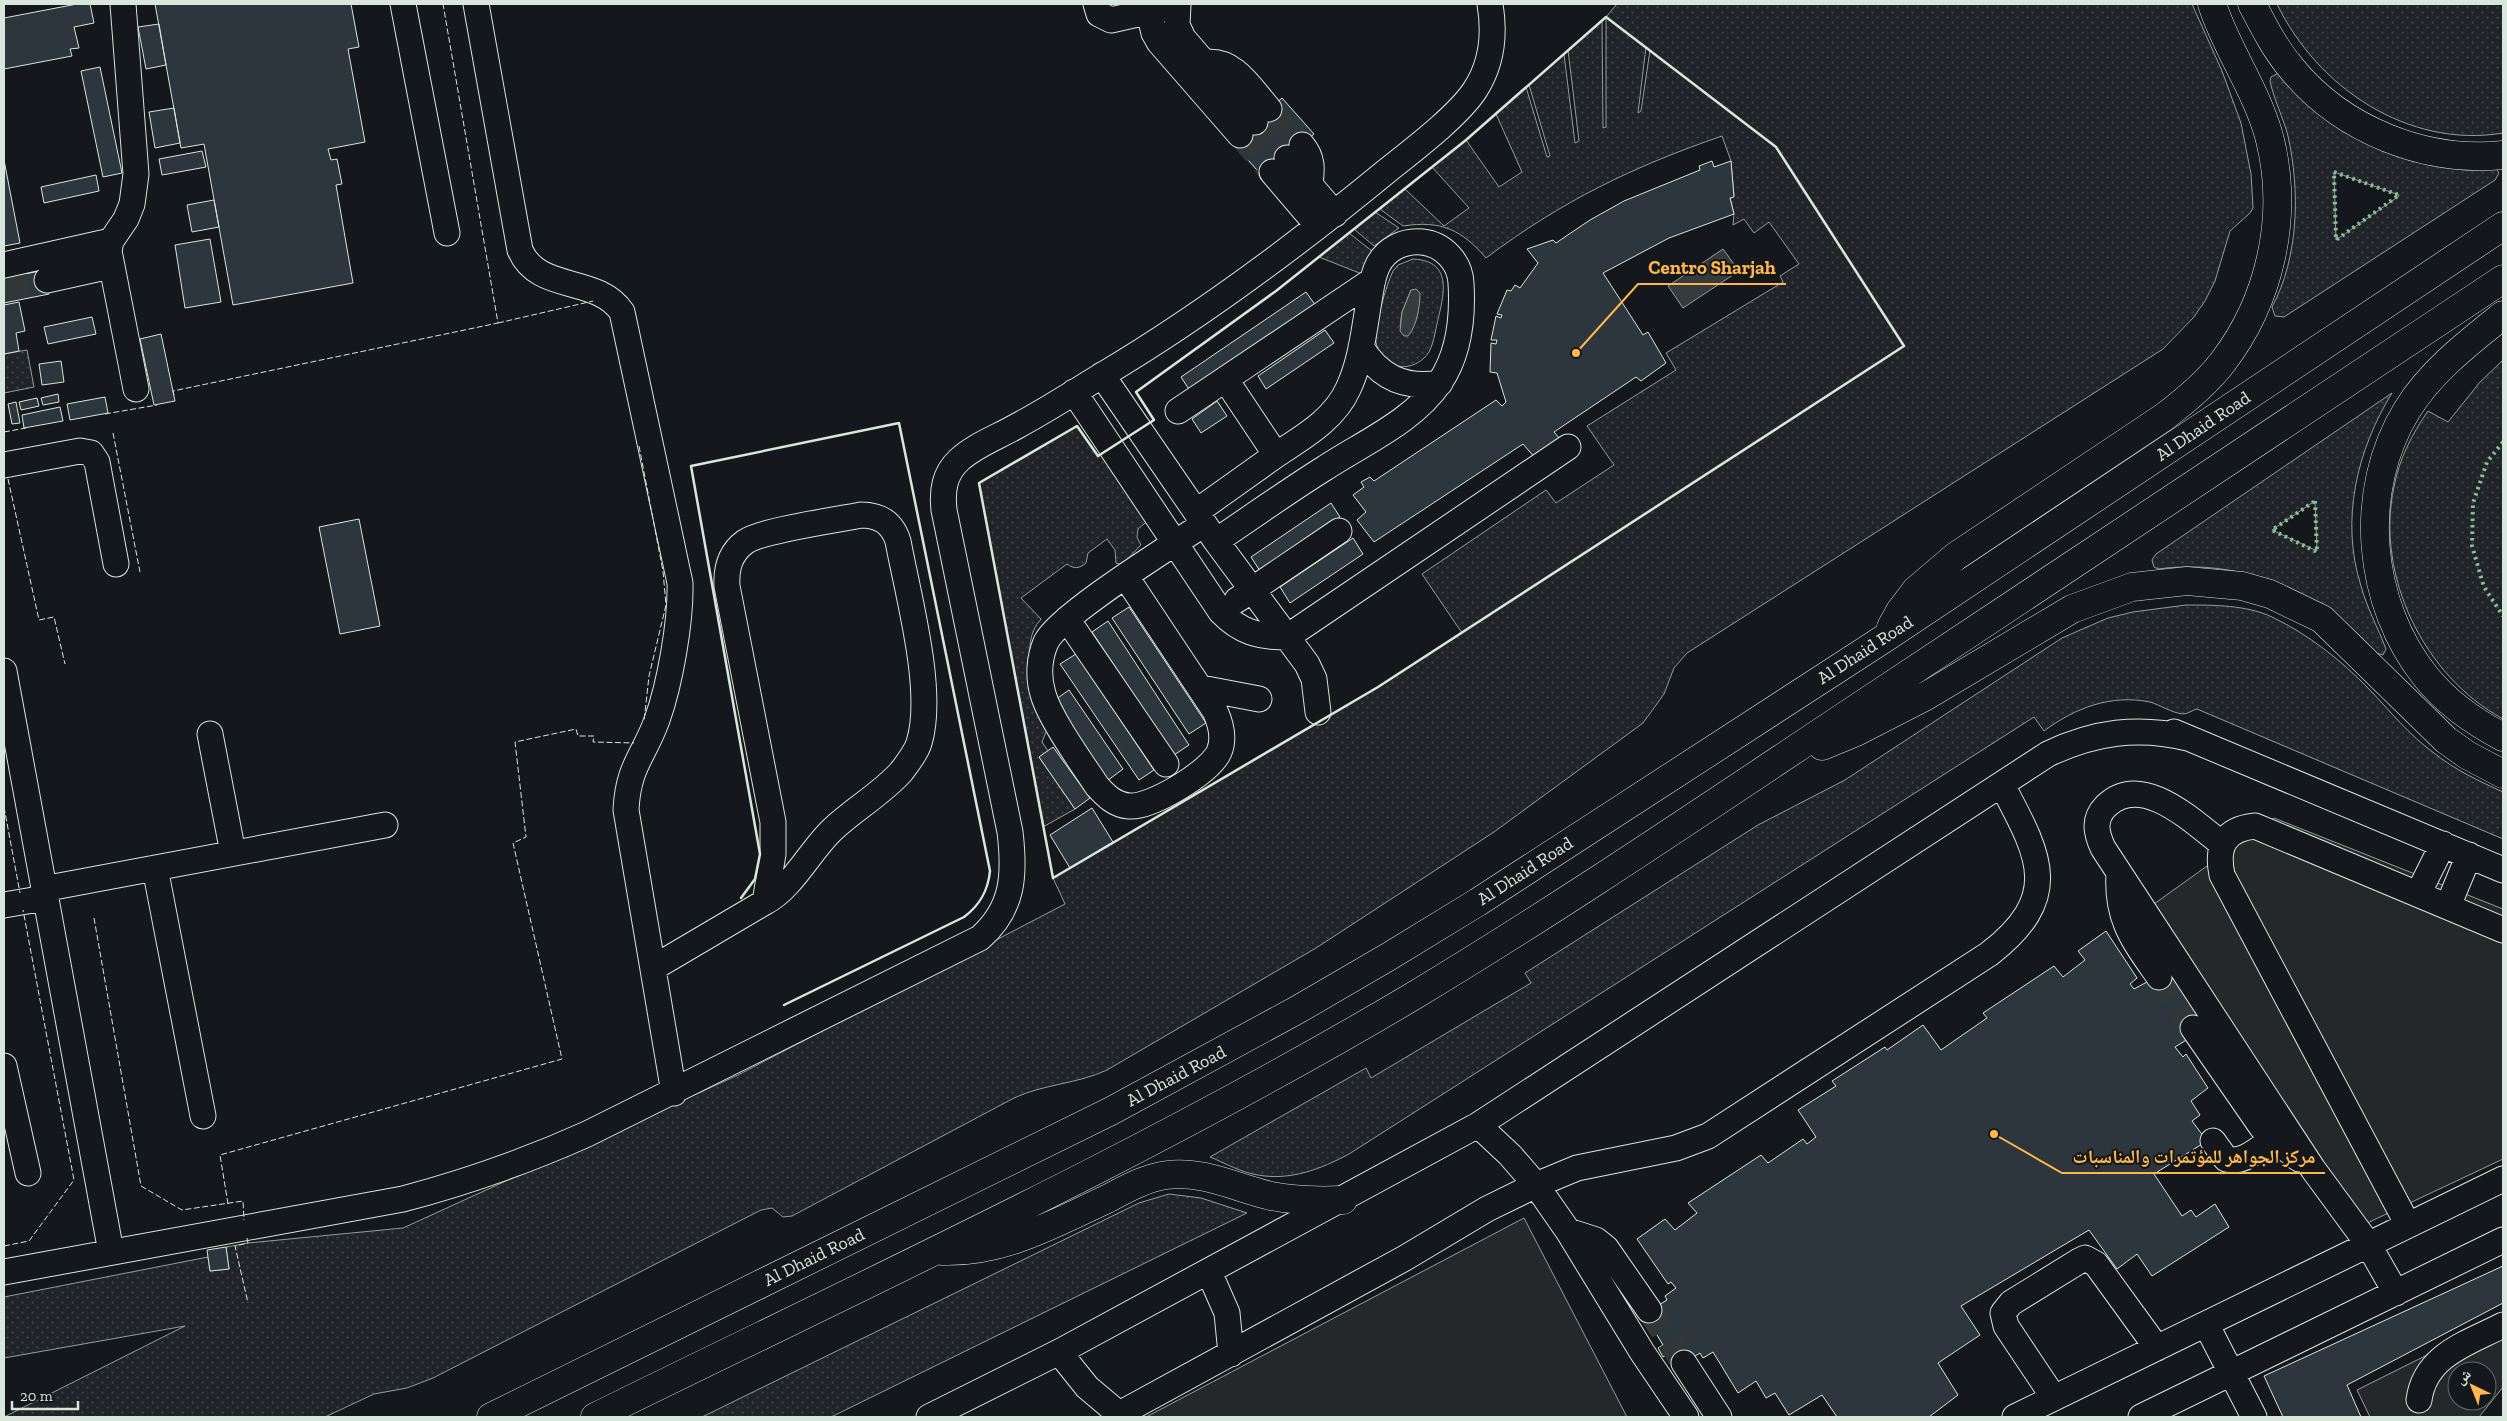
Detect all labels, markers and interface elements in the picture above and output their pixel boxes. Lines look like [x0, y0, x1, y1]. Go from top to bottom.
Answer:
callout: Centro Sharjah [1638, 250, 1786, 284]
text: Centro Sharjah [1648, 256, 1776, 279]
street label: Al Dhaid Road [2151, 386, 2255, 466]
street label: Al Dhaid Road [1813, 611, 1917, 689]
street label: Al Dhaid Road [1473, 832, 1577, 910]
street label: Al Dhaid Road [1123, 1041, 1230, 1111]
callout: مركز الجواهر للمؤتمرات والمناسبات [2062, 1139, 2325, 1173]
text: مركز الجواهر للمؤتمرات والمناسبات [2073, 1145, 2316, 1168]
street label: Al Dhaid Road [760, 1223, 868, 1291]
north arrow [2447, 1361, 2497, 1411]
text: ش [2452, 1365, 2475, 1388]
scale bar [12, 1378, 79, 1410]
text: 20 m [20, 1387, 53, 1405]

